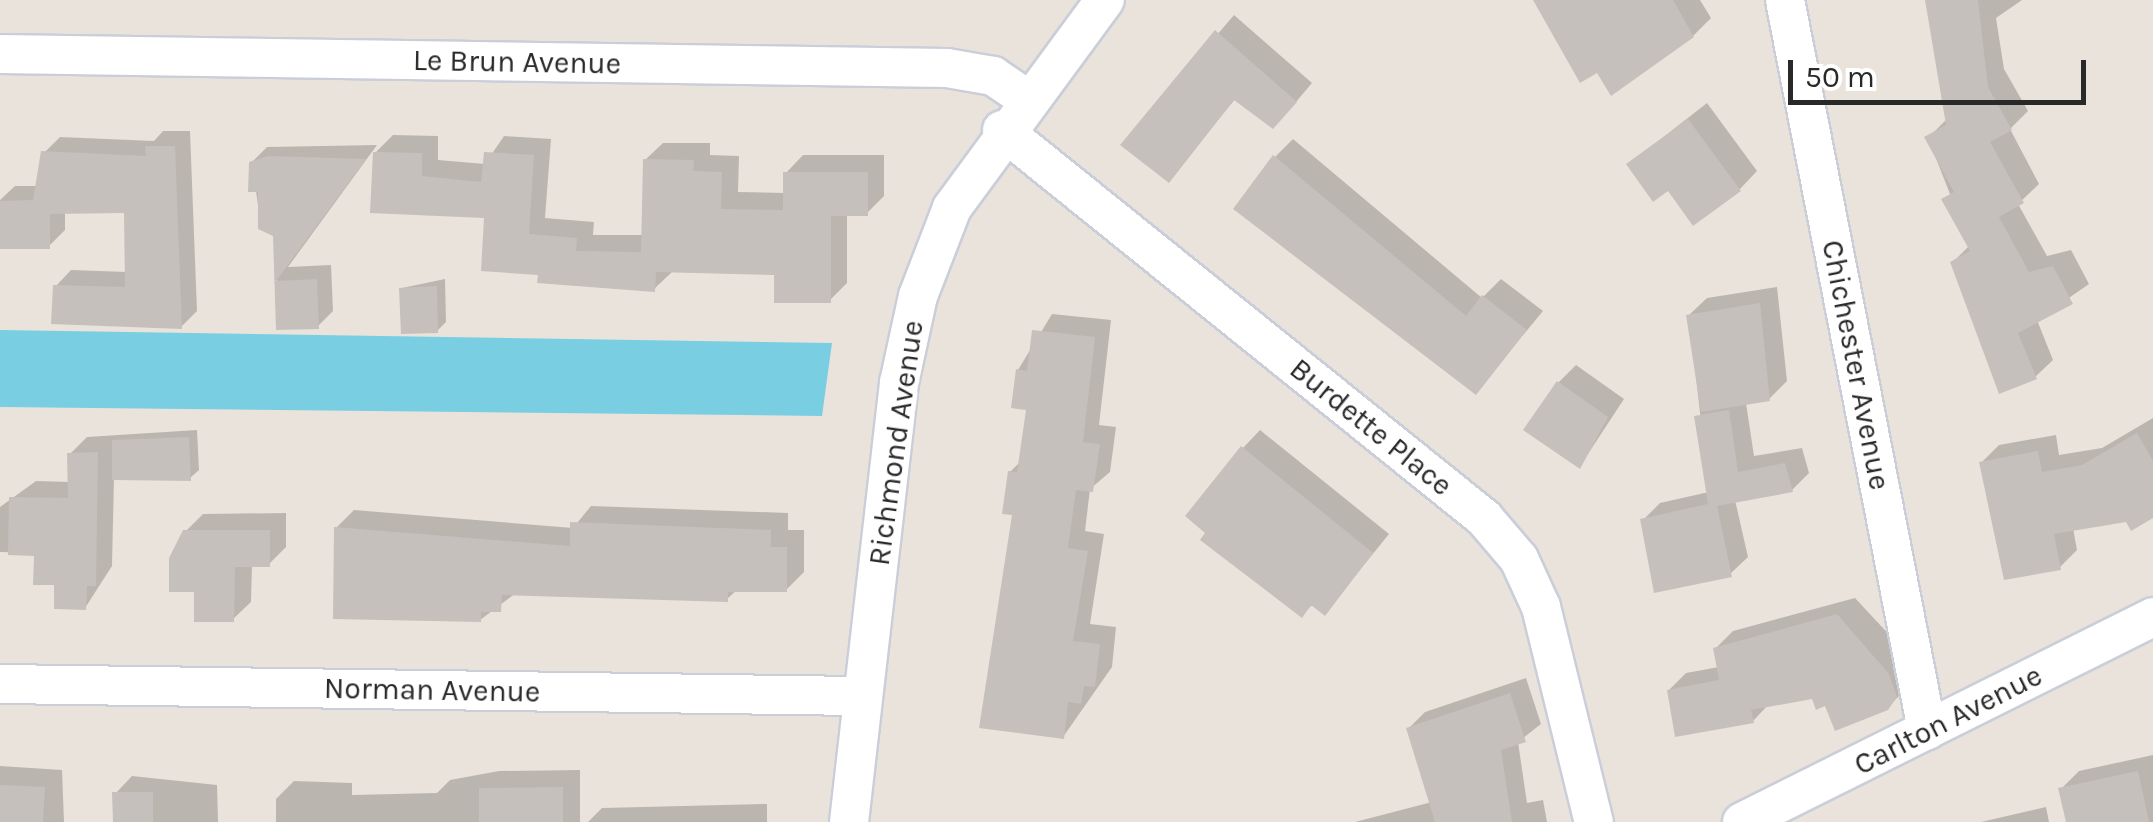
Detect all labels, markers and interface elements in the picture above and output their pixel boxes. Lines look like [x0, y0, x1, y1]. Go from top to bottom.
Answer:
scale bar [1793, 40, 2090, 102]
street label: Le Brun Avenue [413, 42, 621, 82]
text: 50 m [1805, 59, 1875, 95]
street label: Chichester Avenue [1814, 237, 1898, 493]
street label: Richmond Avenue [861, 318, 931, 568]
street label: Burdette Place [1283, 351, 1459, 503]
street label: Carlton Avenue [1848, 657, 2048, 783]
street label: Norman Avenue [324, 670, 540, 710]

